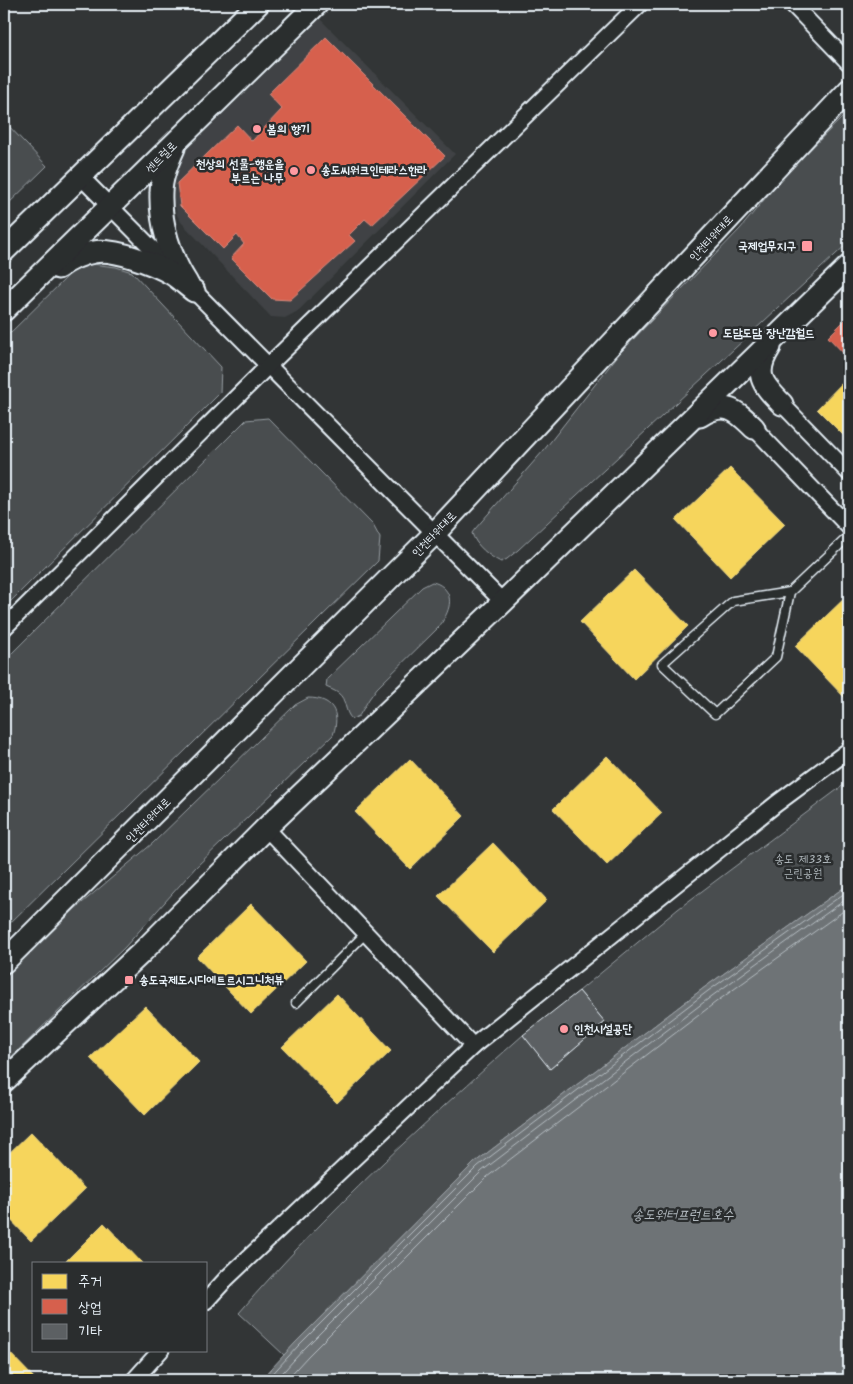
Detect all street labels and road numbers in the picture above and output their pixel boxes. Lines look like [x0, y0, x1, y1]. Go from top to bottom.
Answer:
street label: 센트럴로 [141, 137, 182, 178]
street label: 인천타워대로 [685, 211, 738, 266]
street label: 인천타워대로 [407, 507, 461, 562]
street label: 인천타워대로 [121, 793, 176, 848]

